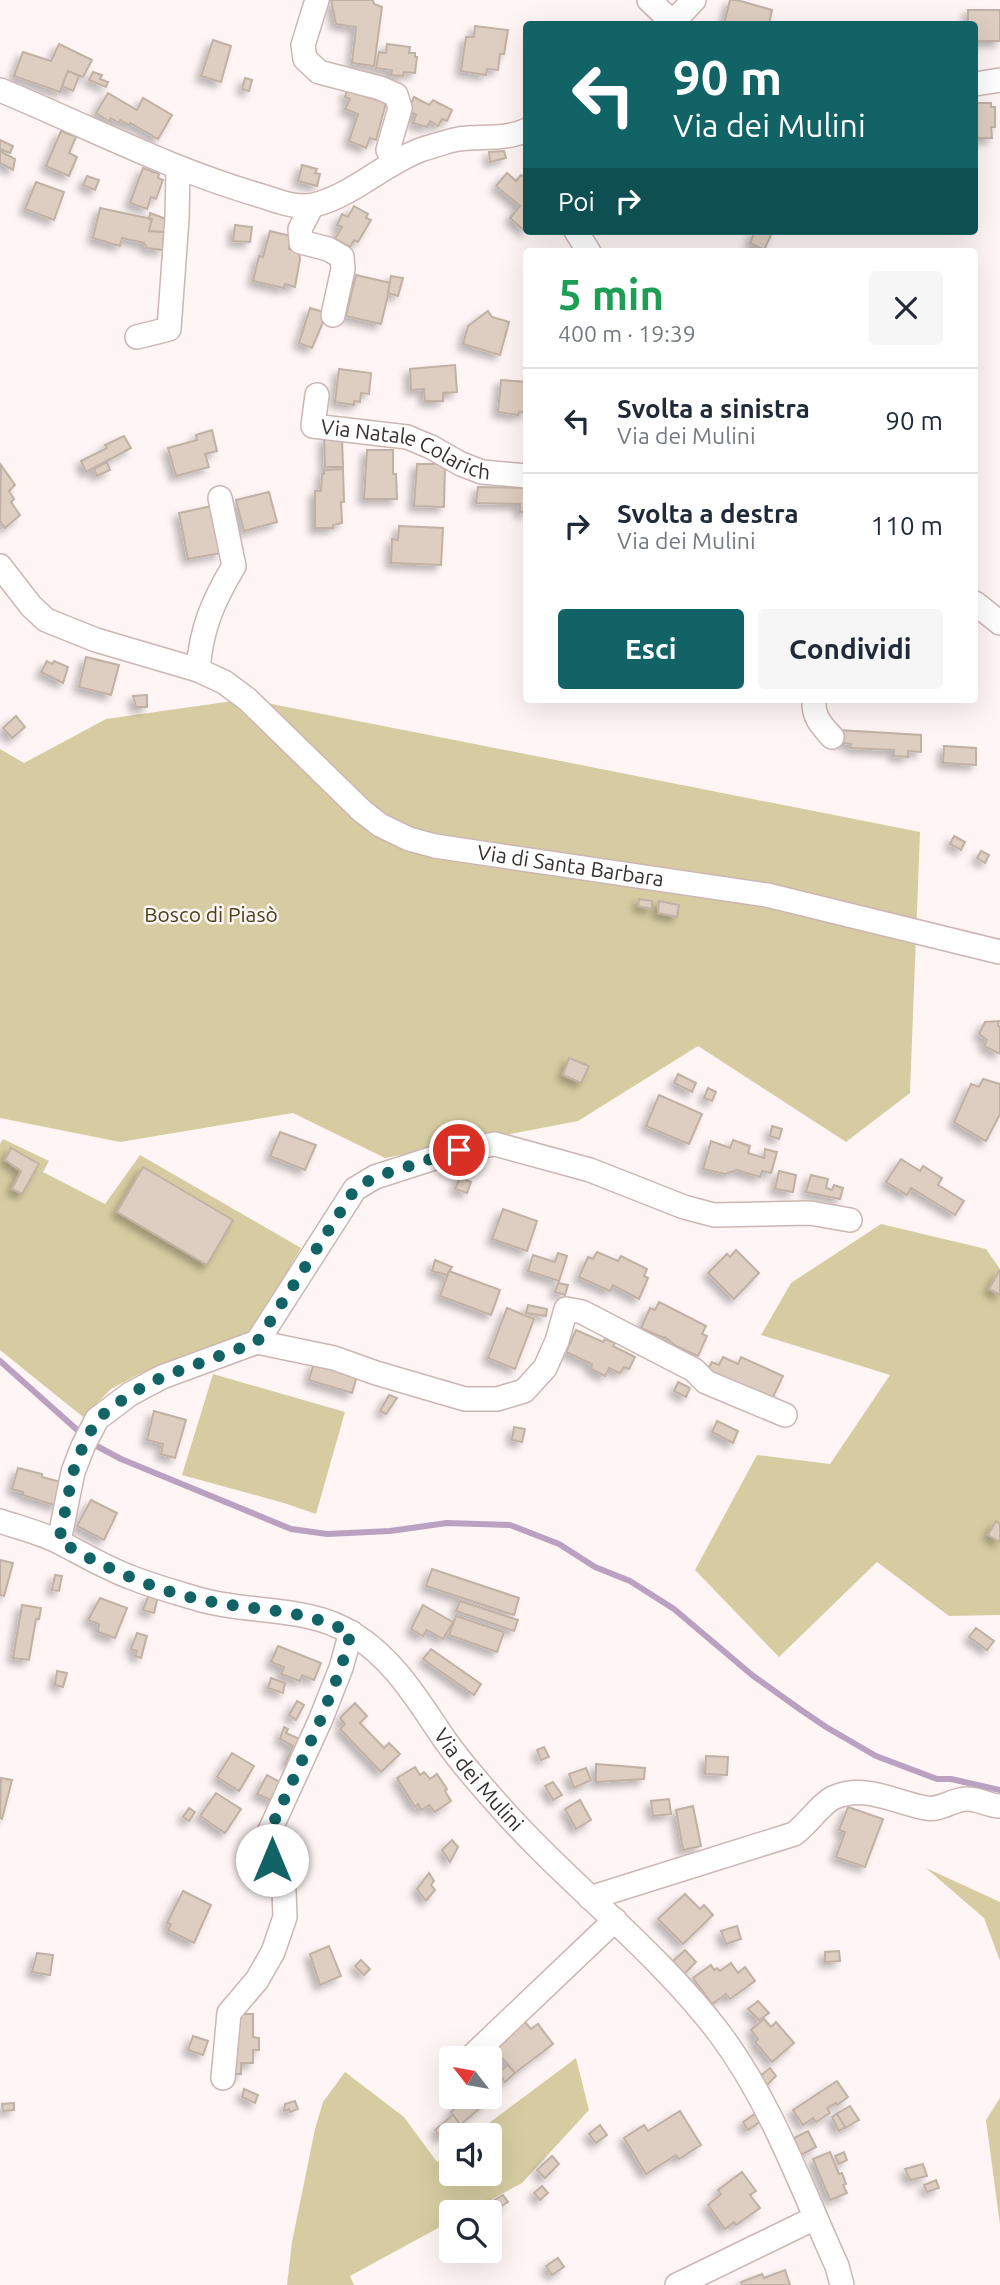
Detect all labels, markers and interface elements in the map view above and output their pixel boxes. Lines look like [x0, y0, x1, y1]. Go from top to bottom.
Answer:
icon: left [558, 49, 649, 140]
text: 90 m [673, 49, 782, 104]
text: Via dei Mulini [673, 107, 866, 143]
icon: right [609, 182, 647, 220]
text: Poi [558, 187, 595, 216]
text: 5 min [558, 271, 664, 318]
button: close [869, 271, 943, 345]
text: 400 m · 19:39 [558, 321, 696, 346]
text: Svolta a sinistra [617, 394, 810, 423]
icon: left [558, 402, 596, 440]
text: 90 m [885, 406, 943, 435]
street label: Via Natale Colarich [320, 414, 491, 484]
text: Via dei Mulini [617, 423, 755, 448]
text: Svolta a destra [617, 499, 799, 528]
icon: right [558, 507, 596, 545]
text: 110 m [871, 511, 943, 540]
text: Via dei Mulini [617, 528, 755, 553]
button: Esci [558, 609, 744, 689]
button: Condividi [758, 609, 943, 689]
street label: Via di Santa Barbara [476, 839, 666, 891]
park label: Bosco di Piasò [144, 902, 278, 926]
pin [429, 1120, 489, 1180]
icon: arrive [440, 1131, 478, 1169]
street label: Via dei Mulini [430, 1723, 529, 1836]
position arrow [235, 1823, 309, 1897]
north arrow [439, 2046, 502, 2109]
map controls [439, 2046, 502, 2263]
button: sound [439, 2123, 502, 2186]
button: search [439, 2200, 502, 2263]

